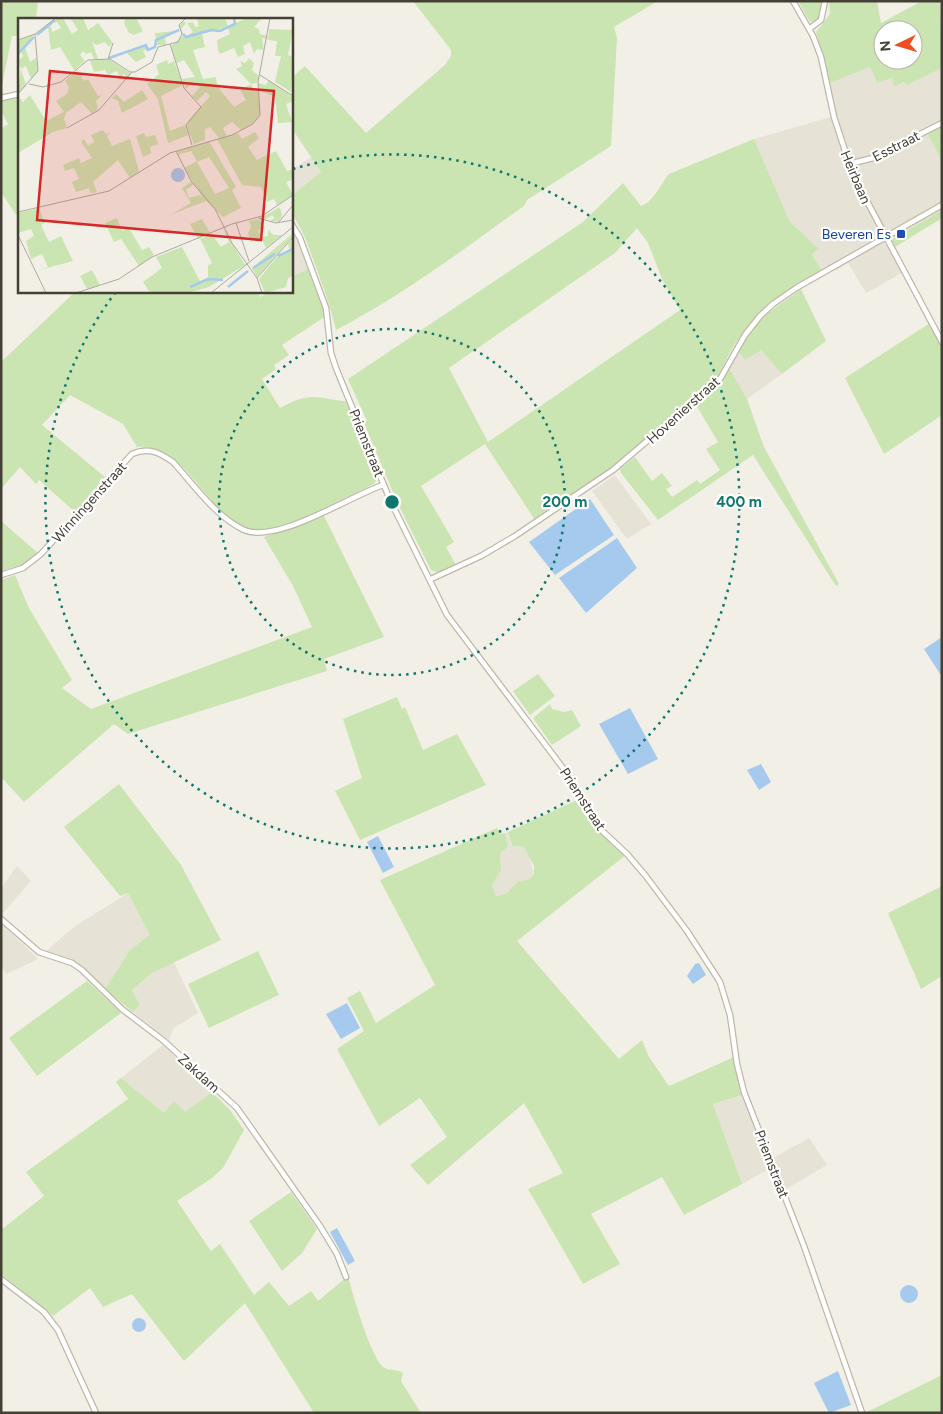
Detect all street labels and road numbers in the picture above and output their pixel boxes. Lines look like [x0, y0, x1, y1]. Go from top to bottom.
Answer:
street label: Esstraat [870, 127, 923, 166]
street label: Heirbaan [837, 148, 874, 207]
street label: Hovenierstraat [643, 373, 723, 448]
street label: Priemstraat [345, 407, 388, 480]
street label: Winningenstraat [49, 458, 130, 546]
street label: Priemstraat [556, 765, 609, 834]
street label: Zakdam [174, 1050, 223, 1096]
street label: Priemstraat [751, 1128, 792, 1201]

